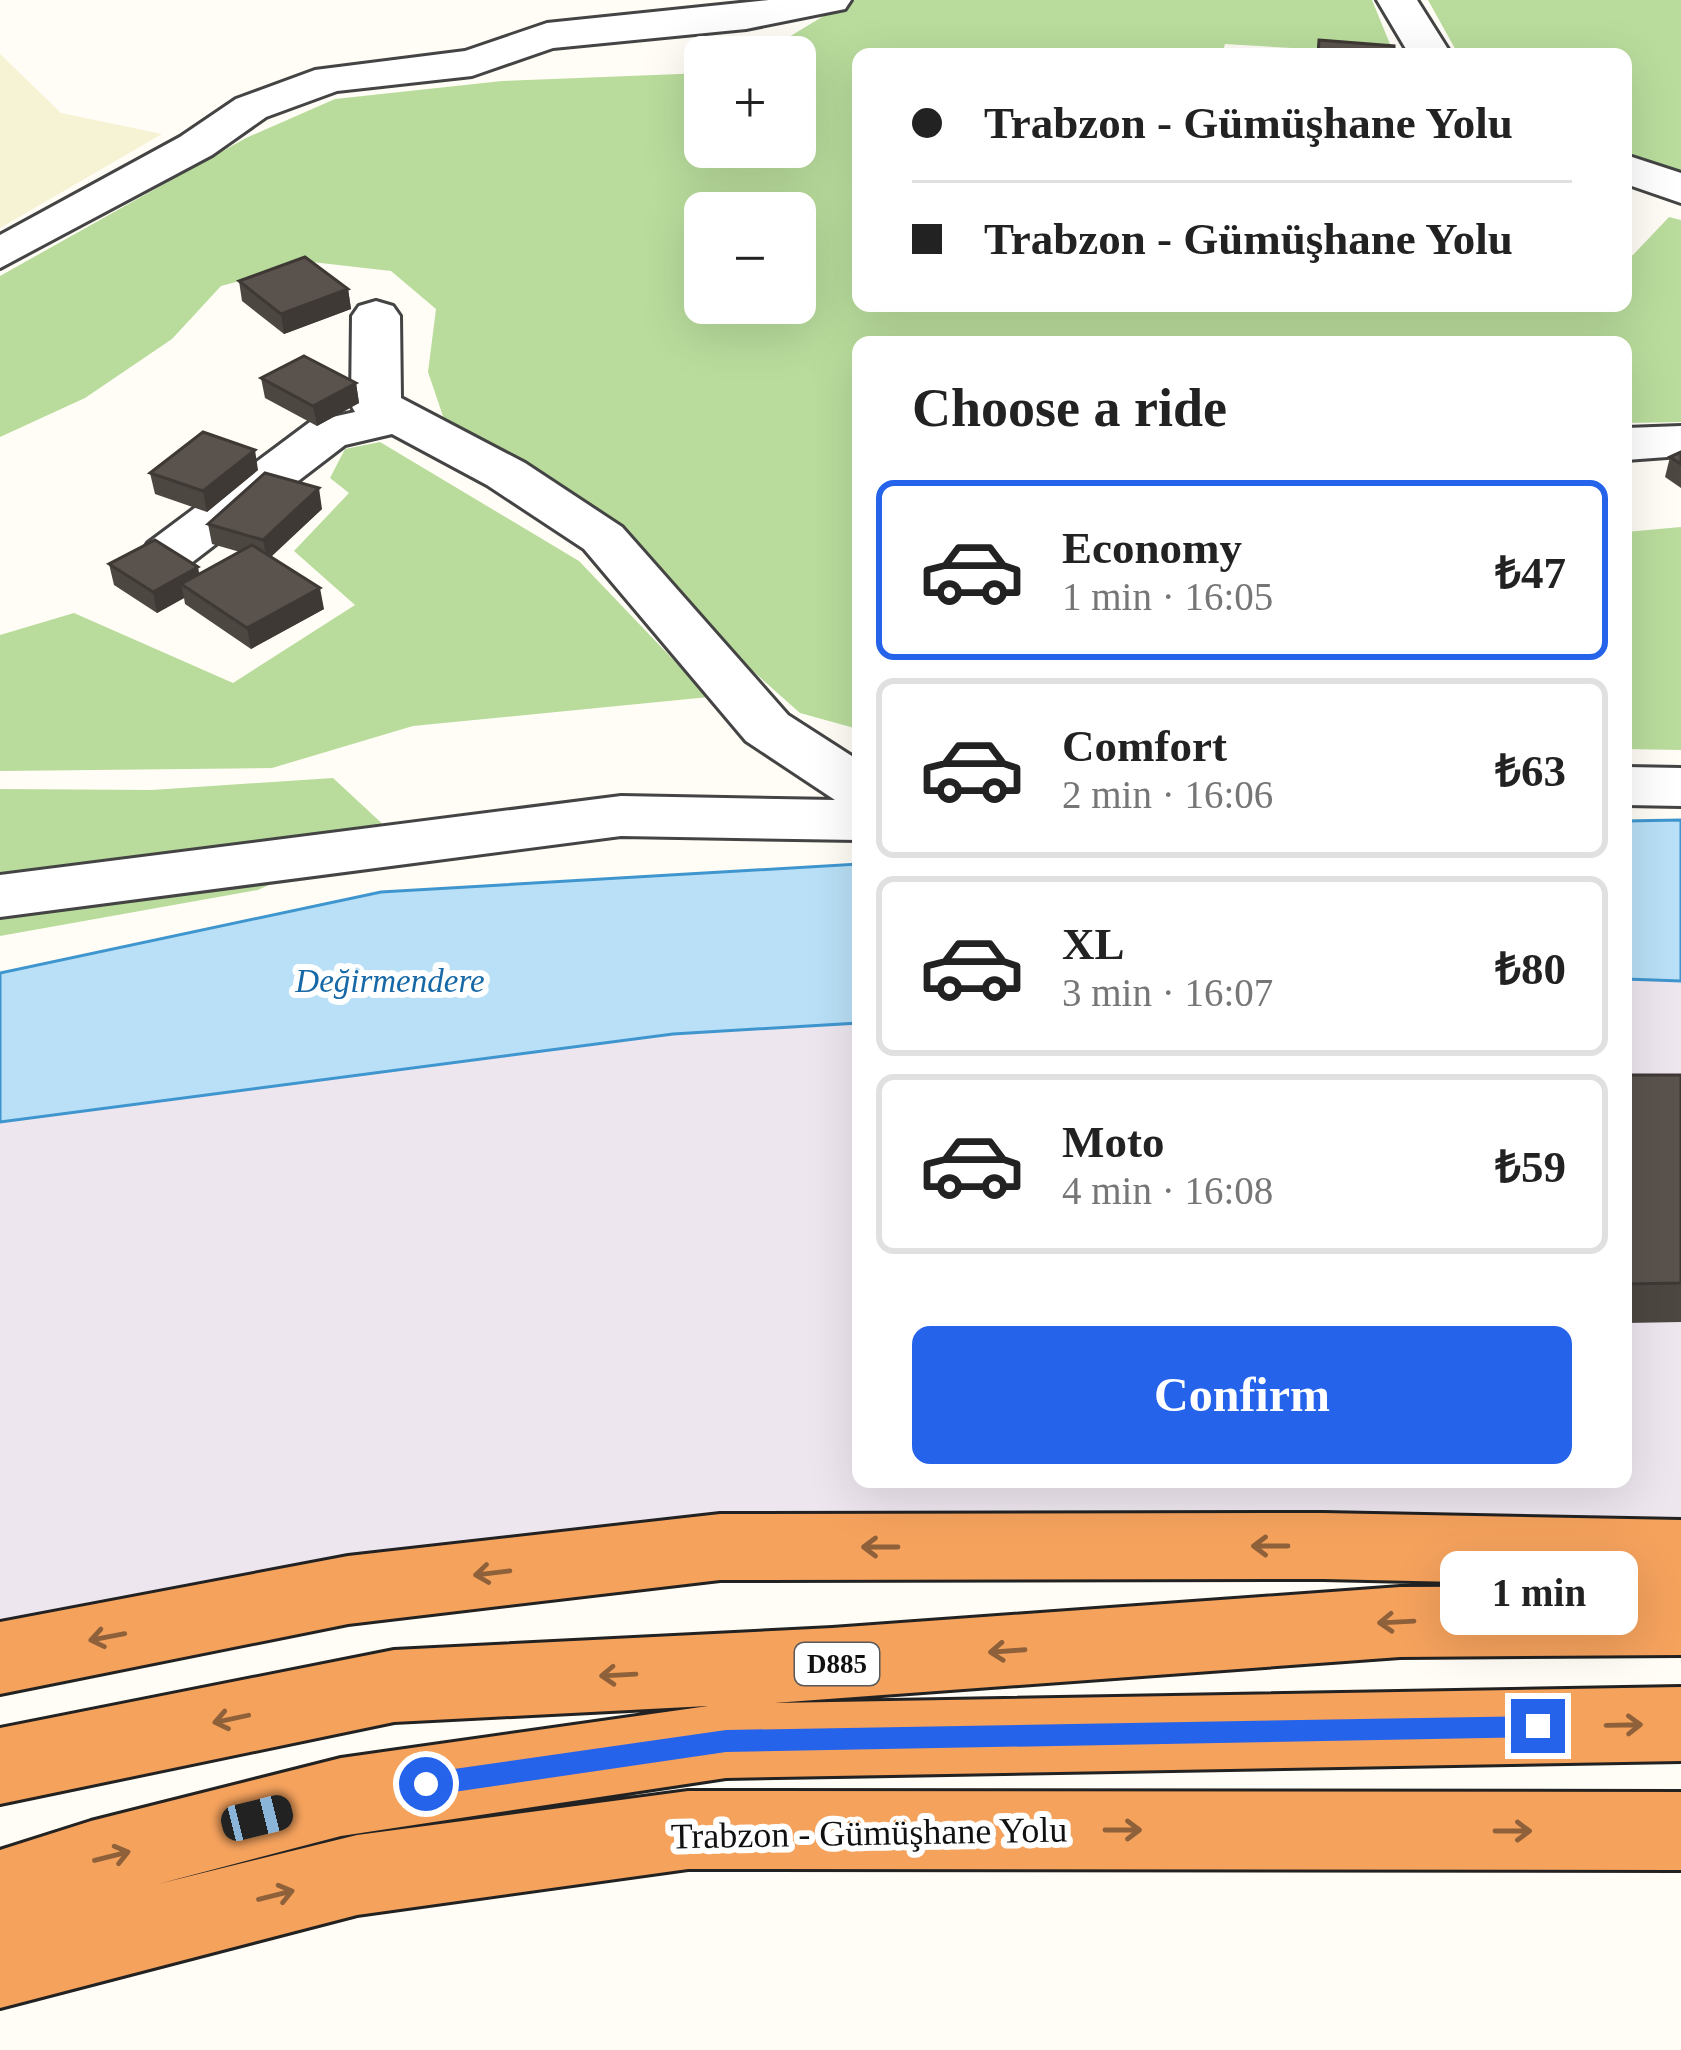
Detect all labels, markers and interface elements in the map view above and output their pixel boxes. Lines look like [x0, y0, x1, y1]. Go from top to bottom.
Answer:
map controls [684, 36, 816, 324]
button: + [684, 36, 816, 168]
text: Trabzon - Gümüşhane Yolu [984, 98, 1513, 148]
button: − [684, 192, 816, 324]
text: Trabzon - Gümüşhane Yolu [984, 214, 1513, 264]
text: Choose a ride [912, 378, 1227, 438]
icon: car [918, 516, 1026, 624]
text: Economy [1062, 523, 1242, 573]
text: ₺47 [1495, 548, 1566, 598]
text: 1 min · 16:05 [1062, 575, 1273, 618]
icon: car [918, 714, 1026, 822]
text: Comfort [1062, 721, 1227, 771]
text: ₺63 [1495, 746, 1566, 796]
text: 2 min · 16:06 [1062, 773, 1273, 816]
icon: car [918, 912, 1026, 1020]
text: XL [1062, 919, 1125, 969]
text: ₺80 [1495, 944, 1566, 994]
water label: Değirmendere [294, 963, 485, 999]
text: 3 min · 16:07 [1062, 971, 1273, 1014]
icon: car [918, 1110, 1026, 1218]
text: Moto [1062, 1117, 1164, 1167]
text: ₺59 [1495, 1142, 1566, 1192]
text: 4 min · 16:08 [1062, 1169, 1273, 1212]
button: Confirm [912, 1326, 1572, 1464]
one-way arrow [1251, 1535, 1290, 1557]
one-way arrow [861, 1536, 900, 1558]
callout: 1 min [1439, 1552, 1637, 1636]
one-way arrow [473, 1563, 512, 1585]
text: 1 min [1492, 1571, 1586, 1614]
one-way arrow [1377, 1611, 1416, 1634]
one-way arrow [89, 1627, 128, 1649]
one-way arrow [988, 1640, 1027, 1663]
road number: D885 [795, 1643, 879, 1685]
one-way arrow [599, 1664, 638, 1687]
route end [1511, 1699, 1565, 1753]
one-way arrow [213, 1709, 252, 1731]
one-way arrow [1604, 1714, 1643, 1736]
route start [399, 1757, 453, 1811]
car [218, 1792, 296, 1844]
street label: Trabzon - Gümüşhane Yolu [670, 1810, 1068, 1856]
one-way arrow [1103, 1819, 1142, 1841]
one-way arrow [1493, 1820, 1532, 1842]
one-way arrow [92, 1843, 130, 1865]
one-way arrow [256, 1883, 294, 1905]

